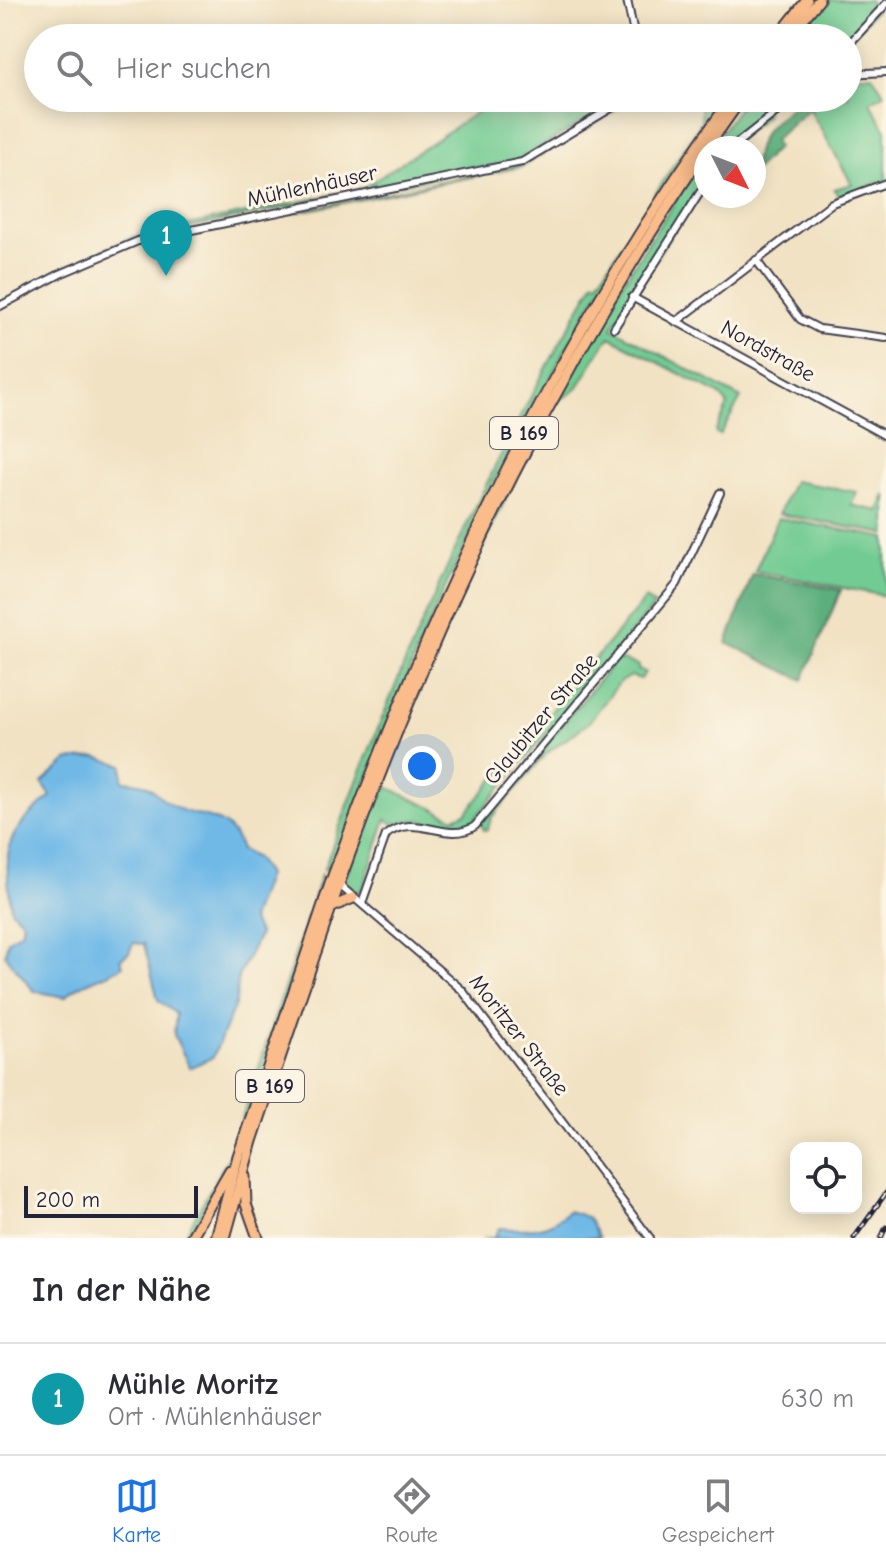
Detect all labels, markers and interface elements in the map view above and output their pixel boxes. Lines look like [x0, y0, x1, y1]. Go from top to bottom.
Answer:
search box [24, 24, 862, 112]
icon: search [52, 46, 96, 90]
text: Hier suchen [116, 51, 271, 86]
north arrow [694, 136, 766, 208]
street label: Mühlenhäuser [244, 159, 380, 213]
pin: 1 [140, 210, 192, 276]
street label: Nordstraße [716, 315, 820, 387]
road number: B 169 [490, 417, 558, 449]
street label: Glaubitzer Straße [479, 648, 603, 790]
your location [402, 746, 442, 786]
street label: Moritzer Straße [464, 969, 574, 1101]
road number: B 169 [236, 1070, 304, 1102]
map controls [790, 1142, 862, 1214]
button: locate [790, 1142, 862, 1214]
scale bar [24, 1182, 198, 1218]
text: 200 m [36, 1187, 100, 1213]
text: In der Nähe [32, 1270, 211, 1310]
text: Mühle Moritz [108, 1367, 278, 1402]
text: 1 [53, 1384, 63, 1414]
text: 630 m [781, 1384, 854, 1414]
text: Ort · Mühlenhäuser [108, 1402, 321, 1432]
tab: Karte [112, 1474, 161, 1548]
tab: Route [385, 1474, 438, 1548]
tab: Gespeichert [662, 1474, 774, 1548]

